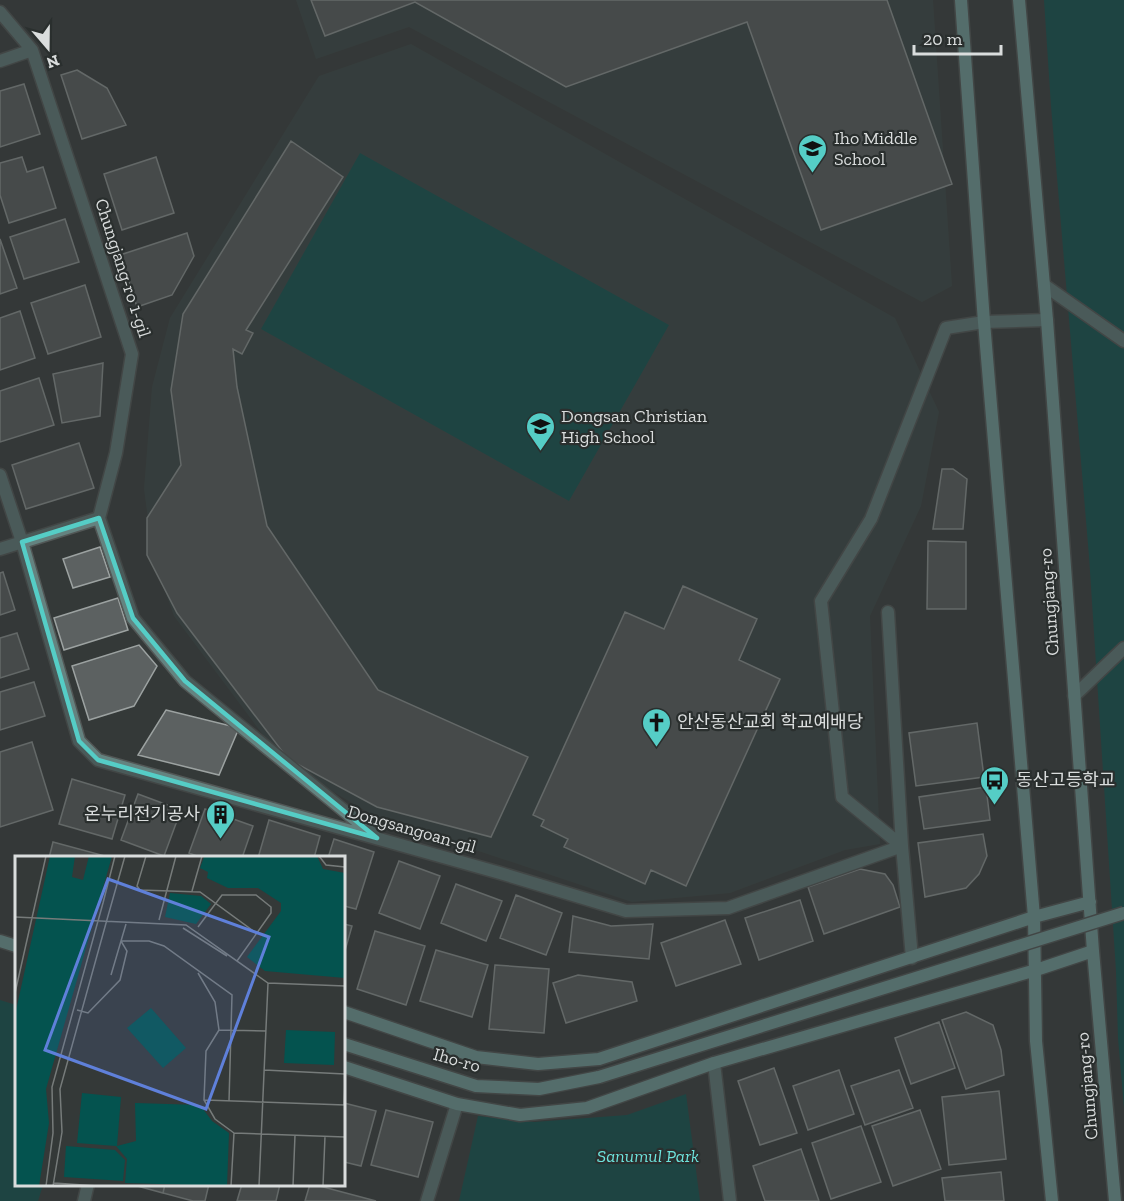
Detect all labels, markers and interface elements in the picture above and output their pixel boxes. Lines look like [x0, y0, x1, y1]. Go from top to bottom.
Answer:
north arrow [18, 18, 78, 78]
scale bar [914, 18, 1001, 56]
text: 20 m [923, 28, 963, 50]
text: N [44, 51, 62, 73]
place label: Iho Middle School [834, 127, 917, 170]
school or university icon: Iho Middle School [797, 132, 829, 174]
street label: Chungjang-ro 1-gil [90, 196, 156, 340]
place label: Dongsan Christian High School [561, 405, 708, 448]
school or university icon: Dongsan Christian High School [524, 410, 556, 452]
street label: Chungjang-ro [1034, 547, 1064, 657]
church icon: 안산동산교회 학교예배당 [640, 706, 672, 748]
place label: 안산동산교회 학교예배당 [677, 711, 863, 733]
bus stop icon: 동산고등학교 [979, 764, 1011, 806]
place label: 동산고등학교 [1016, 769, 1115, 791]
building icon: 온누리전기공사 [205, 798, 237, 840]
street label: Dongsangoan-gil [345, 800, 479, 858]
place label: 온누리전기공사 [84, 803, 200, 825]
inset map [15, 856, 345, 1186]
street label: Chungjang-ro [1071, 1031, 1103, 1141]
street label: Iho-ro [431, 1043, 483, 1077]
park label: Sanumul Park [597, 1145, 699, 1167]

